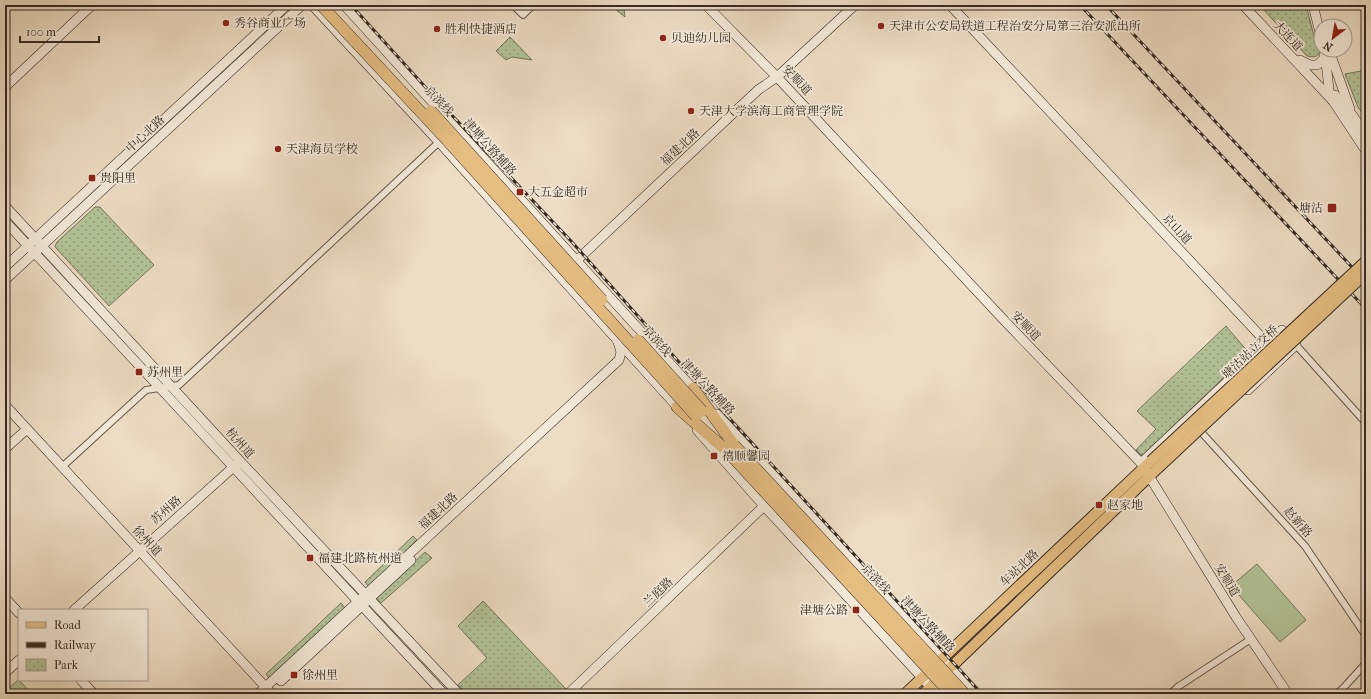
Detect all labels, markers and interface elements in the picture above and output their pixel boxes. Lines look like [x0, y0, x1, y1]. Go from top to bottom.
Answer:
place label: 秀谷商业广场 [234, 16, 306, 30]
scale bar [20, 18, 99, 44]
marker: 秀谷商业广场 [221, 18, 231, 28]
street label: 大连道 [1271, 18, 1305, 54]
north arrow [1313, 18, 1353, 58]
place label: 天津市公安局铁道工程治安分局第三治安派出所 [889, 19, 1141, 33]
marker: 天津市公安局铁道工程治安分局第三治安派出所 [876, 21, 886, 31]
place label: 胜利快捷酒店 [445, 22, 517, 36]
marker: 胜利快捷酒店 [432, 24, 442, 34]
text: 100 m [26, 25, 56, 39]
place label: 贝迪幼儿园 [671, 31, 731, 45]
marker: 贝迪幼儿园 [658, 33, 668, 43]
text: N [1321, 38, 1335, 54]
street label: 安顺道 [780, 62, 814, 98]
street label: 京滨线 [422, 83, 456, 119]
place label: 天津大学滨海工商管理学院 [699, 104, 843, 118]
marker: 天津大学滨海工商管理学院 [686, 106, 696, 116]
street label: 中心北路 [123, 113, 167, 155]
street label: 津塘公路辅路 [461, 116, 519, 178]
street label: 福建北路 [658, 126, 702, 168]
place label: 天津海员学校 [286, 142, 358, 156]
marker: 天津海员学校 [273, 144, 283, 154]
place label: 贵阳里 [100, 171, 136, 185]
marker: 贵阳里 [87, 173, 97, 183]
place label: 大五金超市 [528, 185, 588, 199]
marker: 大五金超市 [515, 187, 525, 197]
place label: 塘沽 [1299, 201, 1323, 215]
marker: 塘沽 [1326, 202, 1338, 214]
street label: 京山道 [1160, 211, 1194, 247]
street label: 安顺道 [1008, 308, 1044, 344]
street label: 塘沽站立交桥 [1219, 322, 1281, 382]
street label: 京滨线 [640, 323, 674, 359]
street label: 津塘公路辅路 [678, 356, 738, 418]
place label: 苏州里 [147, 365, 183, 379]
marker: 苏州里 [134, 367, 144, 377]
street label: 杭州道 [223, 425, 257, 461]
place label: 禧顺馨园 [722, 449, 770, 463]
marker: 禧顺馨园 [709, 451, 719, 461]
street label: 福建北路 [416, 490, 460, 532]
street label: 苏州路 [148, 493, 184, 527]
place label: 赵家地 [1107, 498, 1143, 512]
marker: 赵家地 [1094, 500, 1104, 510]
street label: 赵新路 [1281, 504, 1315, 540]
street label: 徐州道 [130, 523, 164, 559]
street label: 车站北路 [997, 547, 1041, 589]
place label: 福建北路杭州道 [318, 551, 402, 565]
marker: 福建北路杭州道 [305, 553, 315, 563]
street label: 京滨线 [859, 561, 893, 597]
street label: 安顺道 [1212, 561, 1242, 599]
street label: 兰庭路 [640, 574, 676, 610]
street label: 津塘公路辅路 [898, 593, 958, 655]
place label: 津塘公路 [800, 603, 848, 617]
marker: 津塘公路 [851, 605, 861, 615]
legend [18, 609, 148, 681]
text: Road [54, 618, 81, 632]
text: Railway [54, 638, 96, 652]
text: Park [54, 658, 79, 672]
place label: 徐州里 [302, 668, 338, 682]
marker: 徐州里 [289, 670, 299, 680]

